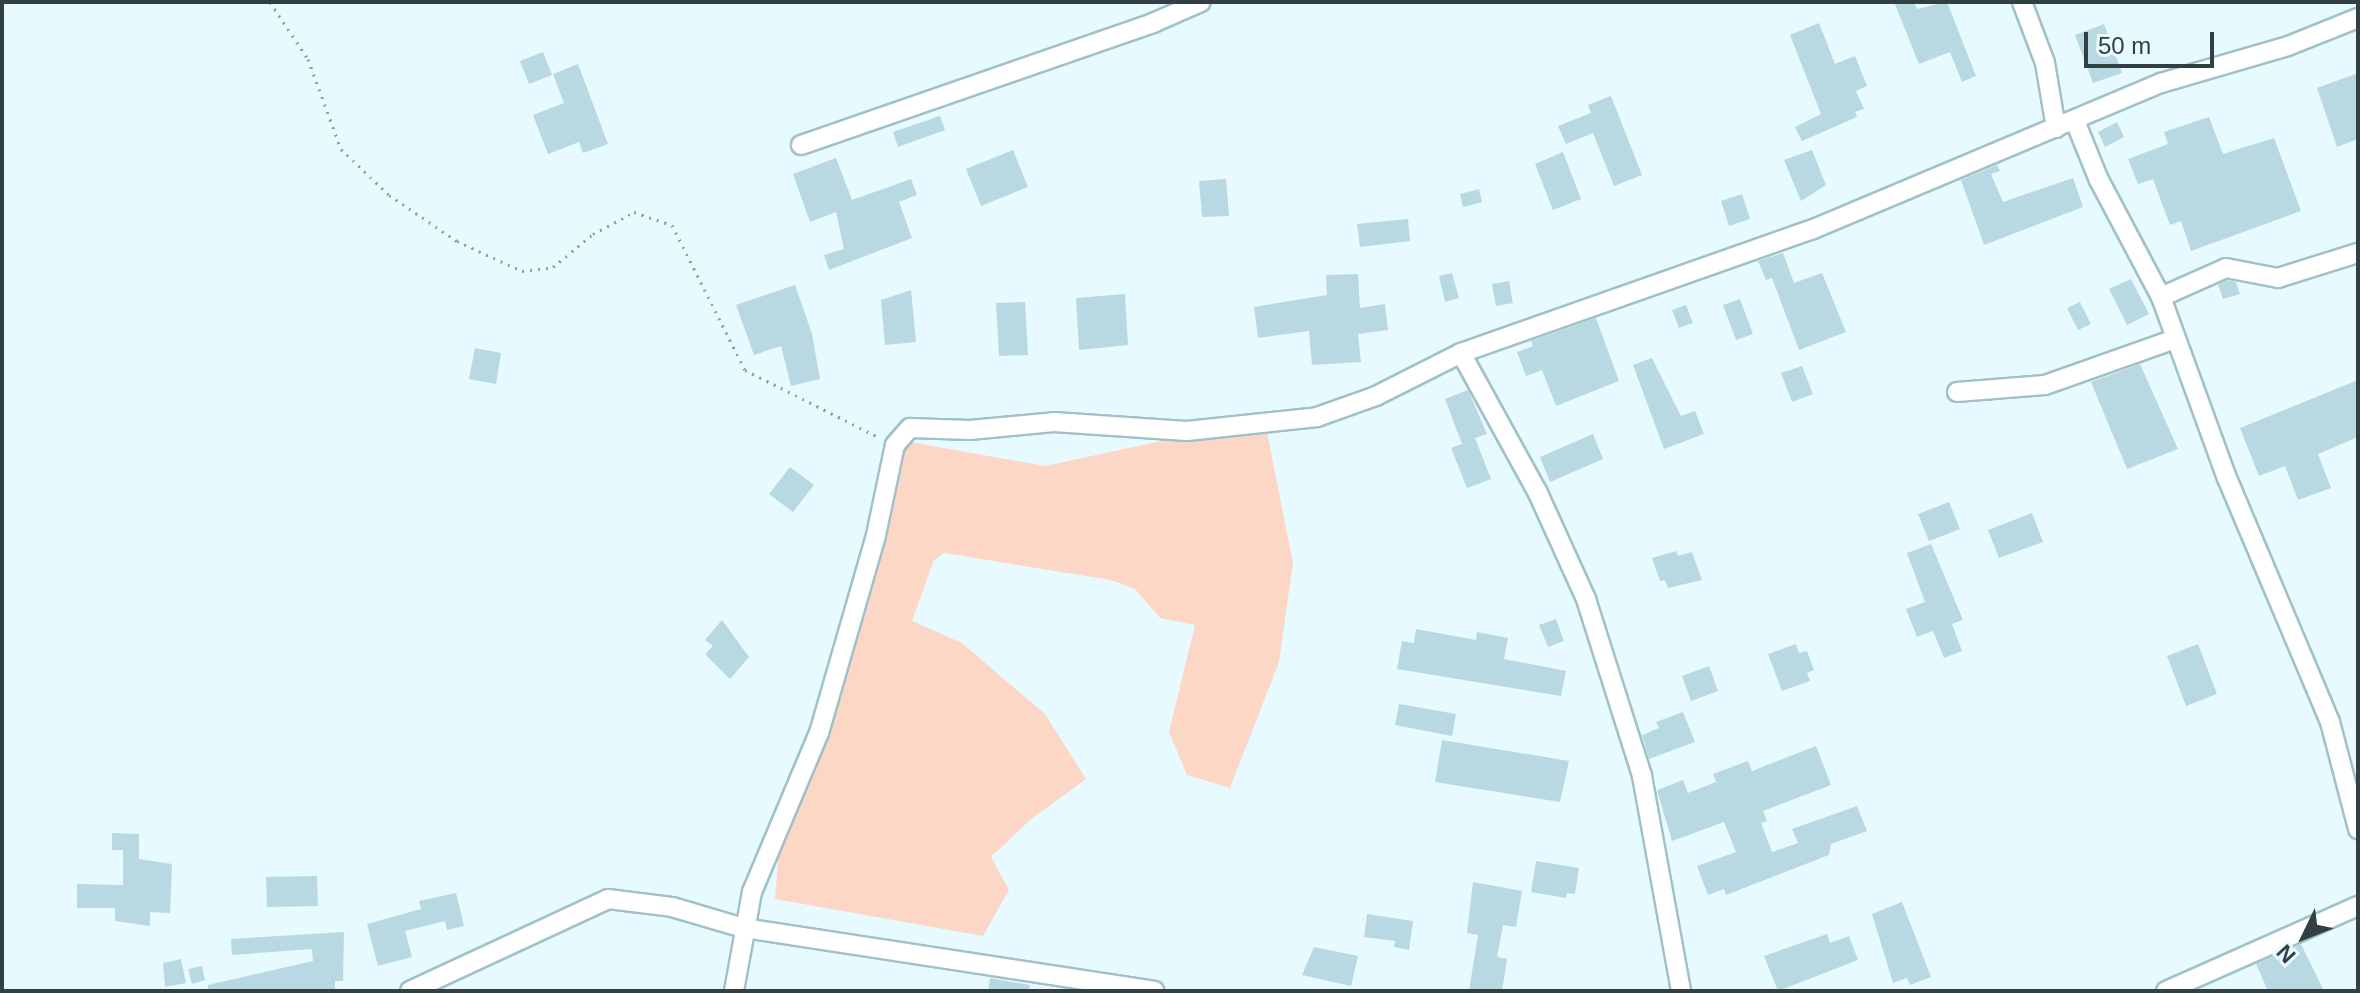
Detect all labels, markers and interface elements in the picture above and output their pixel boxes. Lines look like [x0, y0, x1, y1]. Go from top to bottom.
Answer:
scale bar [2088, 16, 2218, 66]
text: 50 m [2098, 32, 2151, 59]
north arrow [2264, 897, 2344, 977]
text: N [2272, 939, 2301, 968]

